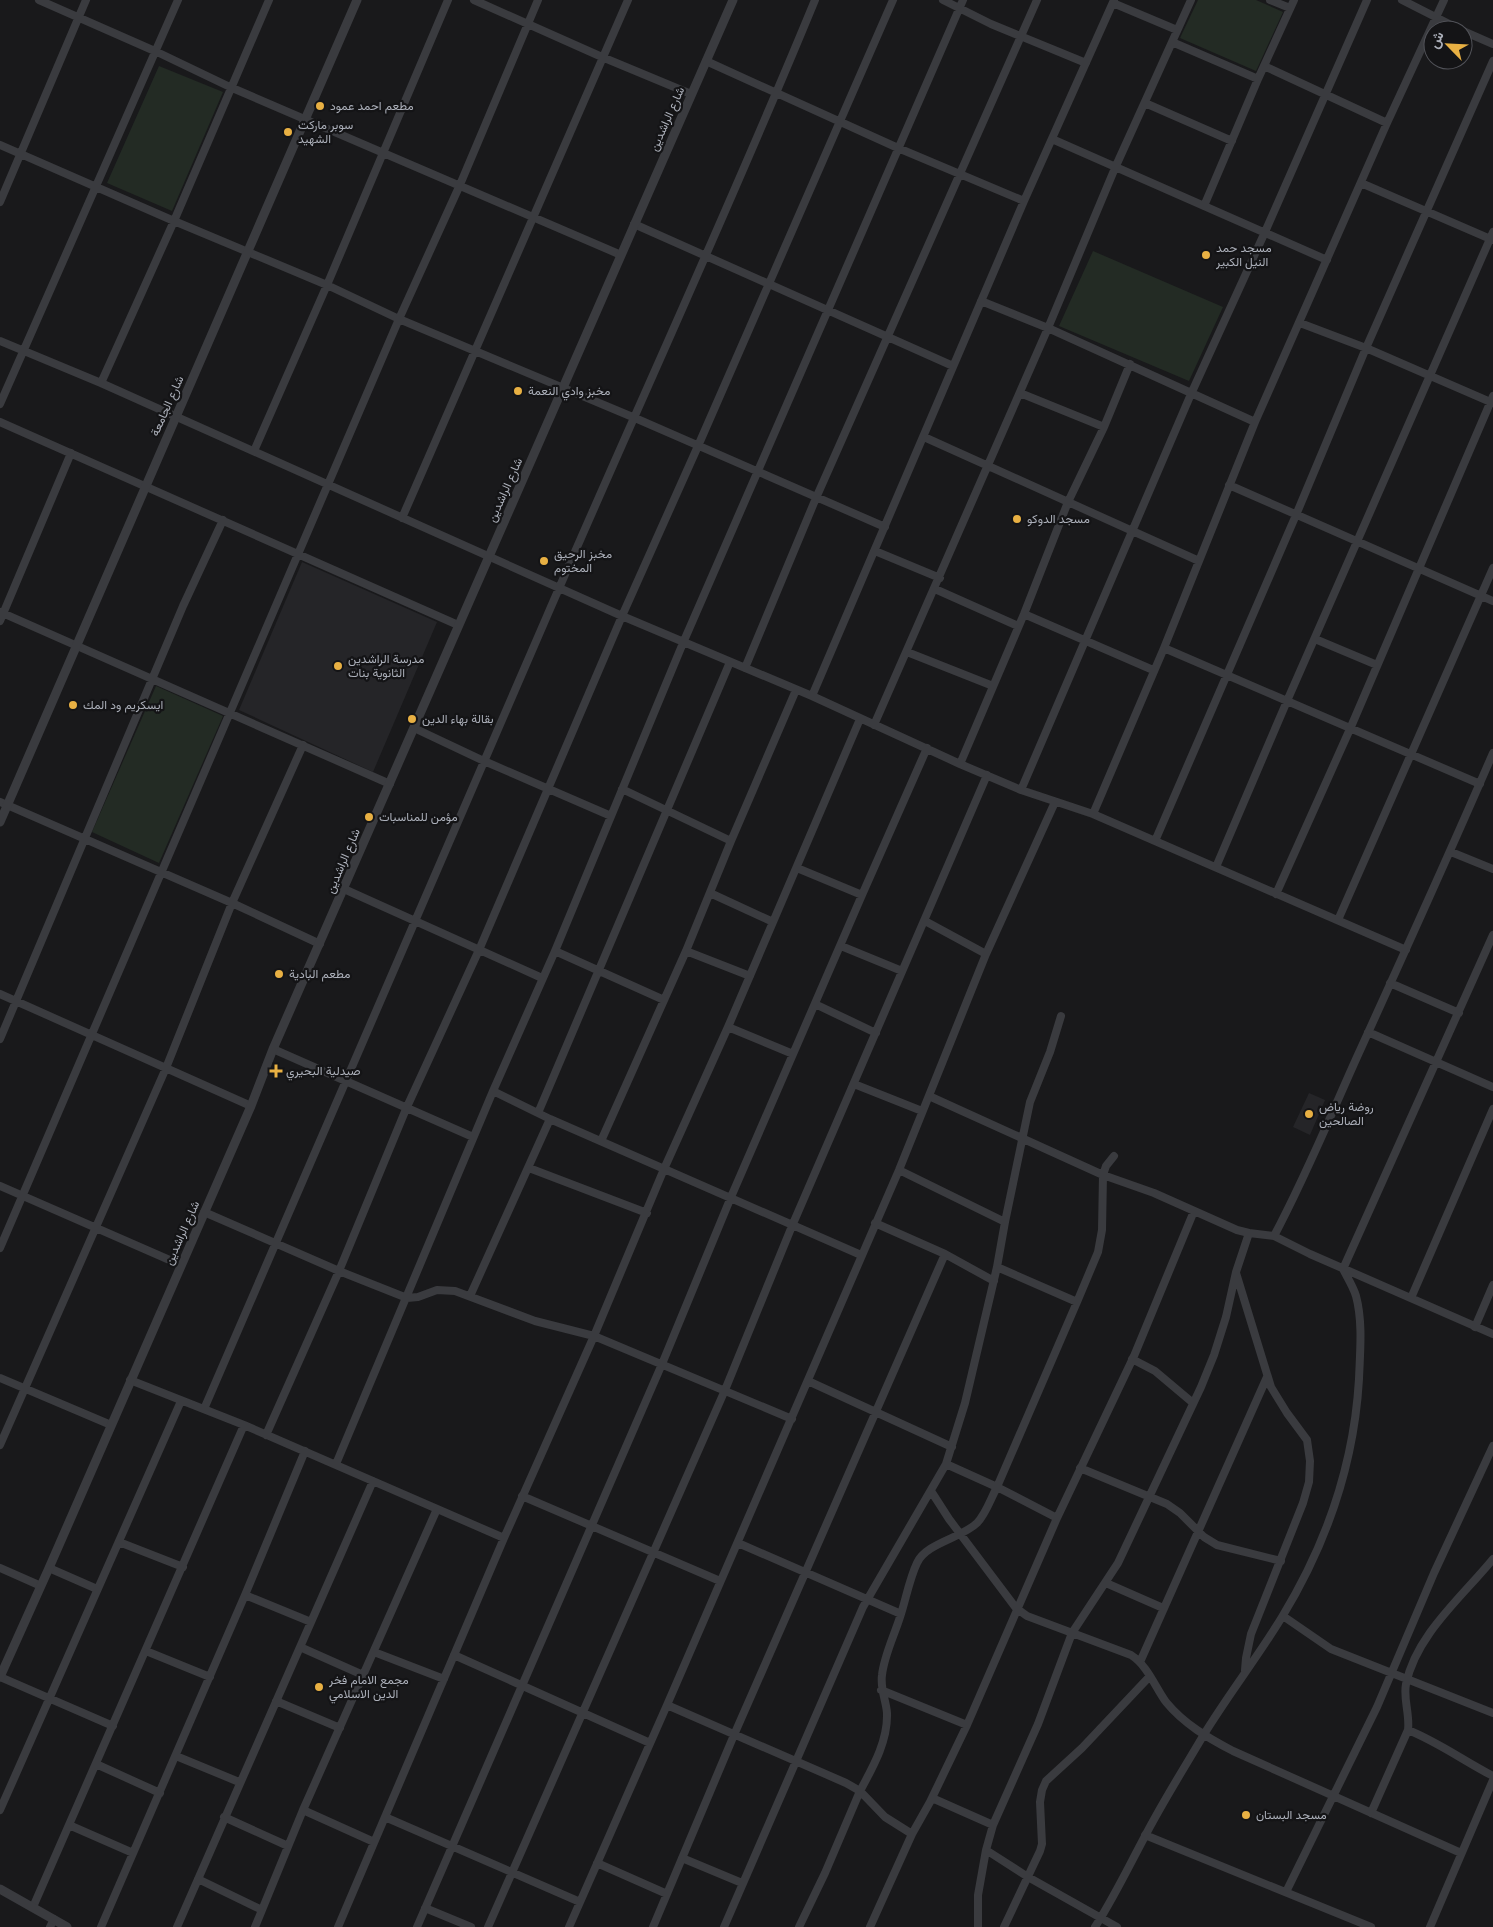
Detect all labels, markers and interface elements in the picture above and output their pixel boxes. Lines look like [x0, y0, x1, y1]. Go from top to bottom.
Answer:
north arrow [1423, 20, 1473, 70]
text: ش [1424, 28, 1448, 51]
street label: شارع الراشدين [646, 84, 689, 154]
place label: مطعم احمد عمود [330, 98, 414, 114]
marker: مطعم احمد عمود [314, 100, 326, 112]
place label: سوبر ماركت الشهيد [298, 117, 353, 147]
marker: سوبر ماركت الشهيد [282, 126, 294, 138]
place label: مسجد حمد النيل الكبير [1215, 240, 1272, 270]
marker: مسجد حمد النيل الكبير [1200, 249, 1212, 261]
street label: شارع الجامعة [147, 373, 188, 439]
place label: مخبز وادي النعمة [528, 383, 610, 401]
marker: مخبز وادي النعمة [512, 385, 524, 397]
street label: شارع الراشدين [484, 455, 527, 525]
place label: مسجد الدوكو [1027, 511, 1090, 527]
marker: مسجد الدوكو [1011, 513, 1023, 525]
place label: مخبز الرحيق المختوم [554, 546, 612, 576]
marker: مخبز الرحيق المختوم [538, 555, 550, 567]
place label: مدرسة الراشدين الثانوية بنات [348, 651, 424, 681]
marker: مدرسة الراشدين الثانوية بنات [332, 660, 344, 672]
place label: ايسكريم ود المك [83, 697, 163, 713]
marker: ايسكريم ود المك [67, 699, 79, 711]
place label: بقالة بهاء الدين [422, 711, 494, 727]
marker: بقالة بهاء الدين [406, 713, 418, 725]
place label: مؤمن للمناسبات [379, 809, 458, 825]
marker: مؤمن للمناسبات [363, 811, 375, 823]
street label: شارع الراشدين [322, 826, 365, 896]
place label: مطعم البادية [289, 966, 350, 982]
marker: مطعم البادية [273, 968, 285, 980]
place label: صيدلية البحيري [286, 1063, 360, 1081]
marker: صيدلية البحيري [270, 1065, 282, 1077]
place label: روضة رياض الصالحين [1319, 1099, 1374, 1129]
marker: روضة رياض الصالحين [1303, 1108, 1315, 1120]
street label: شارع الراشدين [161, 1198, 204, 1268]
place label: مجمع الامام فخر الدين الاسلامي [328, 1672, 409, 1704]
marker: مجمع الامام فخر الدين الاسلامي [313, 1681, 325, 1693]
place label: مسجد البستان [1256, 1807, 1327, 1823]
marker: مسجد البستان [1240, 1809, 1252, 1821]

